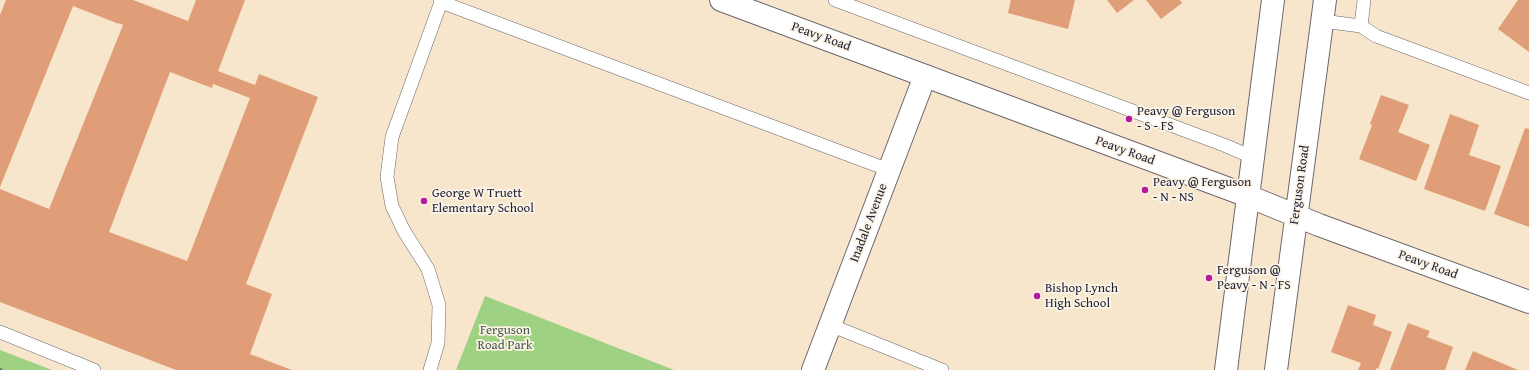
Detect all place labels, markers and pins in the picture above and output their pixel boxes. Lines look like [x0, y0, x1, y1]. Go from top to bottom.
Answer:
place label: Peavy @ Ferguson - S - FS [1137, 104, 1235, 135]
marker: Peavy @ Ferguson - S - FS [1124, 114, 1134, 124]
place label: Peavy @ Ferguson - N - NS [1153, 175, 1251, 206]
marker: Peavy @ Ferguson - N - NS [1140, 185, 1150, 195]
place label: George W Truett Elementary School [432, 186, 534, 217]
marker: George W Truett Elementary School [419, 196, 429, 206]
place label: Ferguson @ Peavy - N - FS [1217, 263, 1291, 294]
marker: Ferguson @ Peavy - N - FS [1204, 273, 1214, 283]
place label: Bishop Lynch High School [1045, 281, 1118, 312]
marker: Bishop Lynch High School [1032, 291, 1042, 301]

